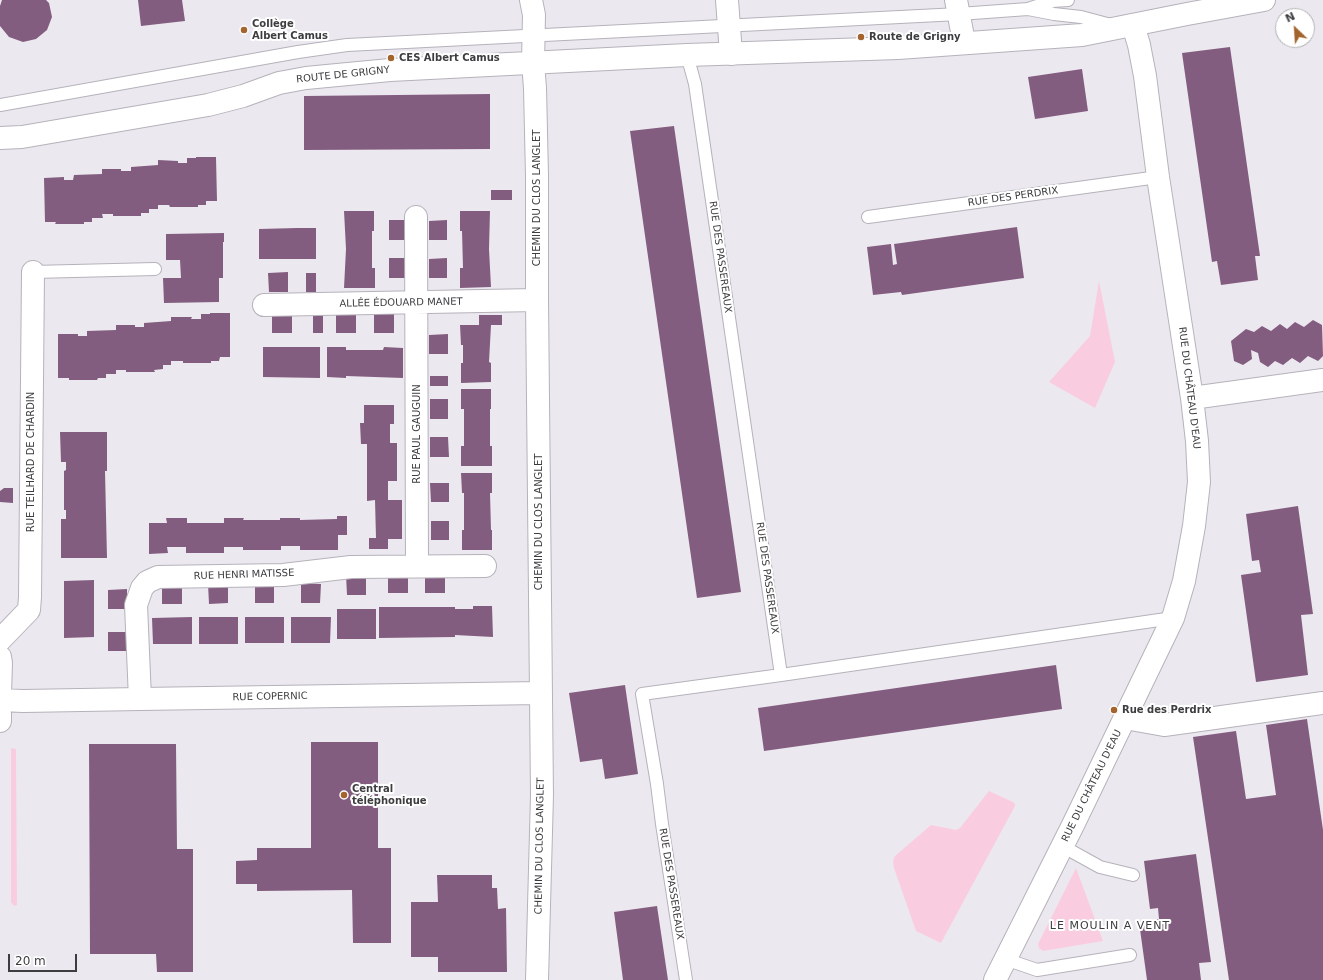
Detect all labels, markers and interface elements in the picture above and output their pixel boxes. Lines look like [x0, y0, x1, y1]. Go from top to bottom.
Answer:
north arrow [1275, 8, 1315, 48]
text: N [1283, 10, 1297, 25]
place label: Collège Albert Camus [252, 18, 328, 42]
marker: Collège Albert Camus [239, 25, 249, 35]
place label: Route de Grigny [869, 31, 961, 43]
marker: Route de Grigny [856, 32, 866, 42]
place label: CES Albert Camus [399, 52, 500, 64]
marker: CES Albert Camus [386, 53, 396, 63]
street label: ROUTE DE GRIGNY [296, 64, 390, 86]
street label: CHEMIN DU CLOS LANGLET [531, 130, 543, 266]
street label: RUE DES PERDRIX [967, 185, 1059, 209]
street label: RUE DES PASSEREAUX [706, 200, 734, 314]
street label: ALLÉE ÉDOUARD MANET [339, 296, 463, 310]
street label: RUE DU CHÂTEAU D'EAU [1176, 326, 1202, 450]
street label: RUE PAUL GAUGUIN [411, 384, 423, 484]
street label: RUE TEILHARD DE CHARDIN [25, 392, 37, 532]
street label: CHEMIN DU CLOS LANGLET [533, 454, 545, 590]
street label: RUE DES PASSEREAUX [753, 521, 781, 635]
street label: RUE HENRI MATISSE [193, 567, 295, 583]
street label: RUE COPERNIC [232, 690, 308, 704]
place label: Rue des Perdrix [1122, 704, 1211, 716]
marker: Rue des Perdrix [1109, 705, 1119, 715]
street label: RUE DU CHÂTEAU D'EAU [1060, 728, 1124, 844]
street label: CHEMIN DU CLOS LANGLET [533, 778, 547, 914]
place label: Central téléphonique [352, 783, 427, 806]
marker: Central téléphonique [339, 790, 349, 800]
street label: RUE DES PASSEREAUX [656, 827, 686, 941]
district label: LE MOULIN A VENT [1050, 919, 1170, 933]
scale bar [10, 946, 79, 972]
text: 20 m [15, 954, 46, 968]

